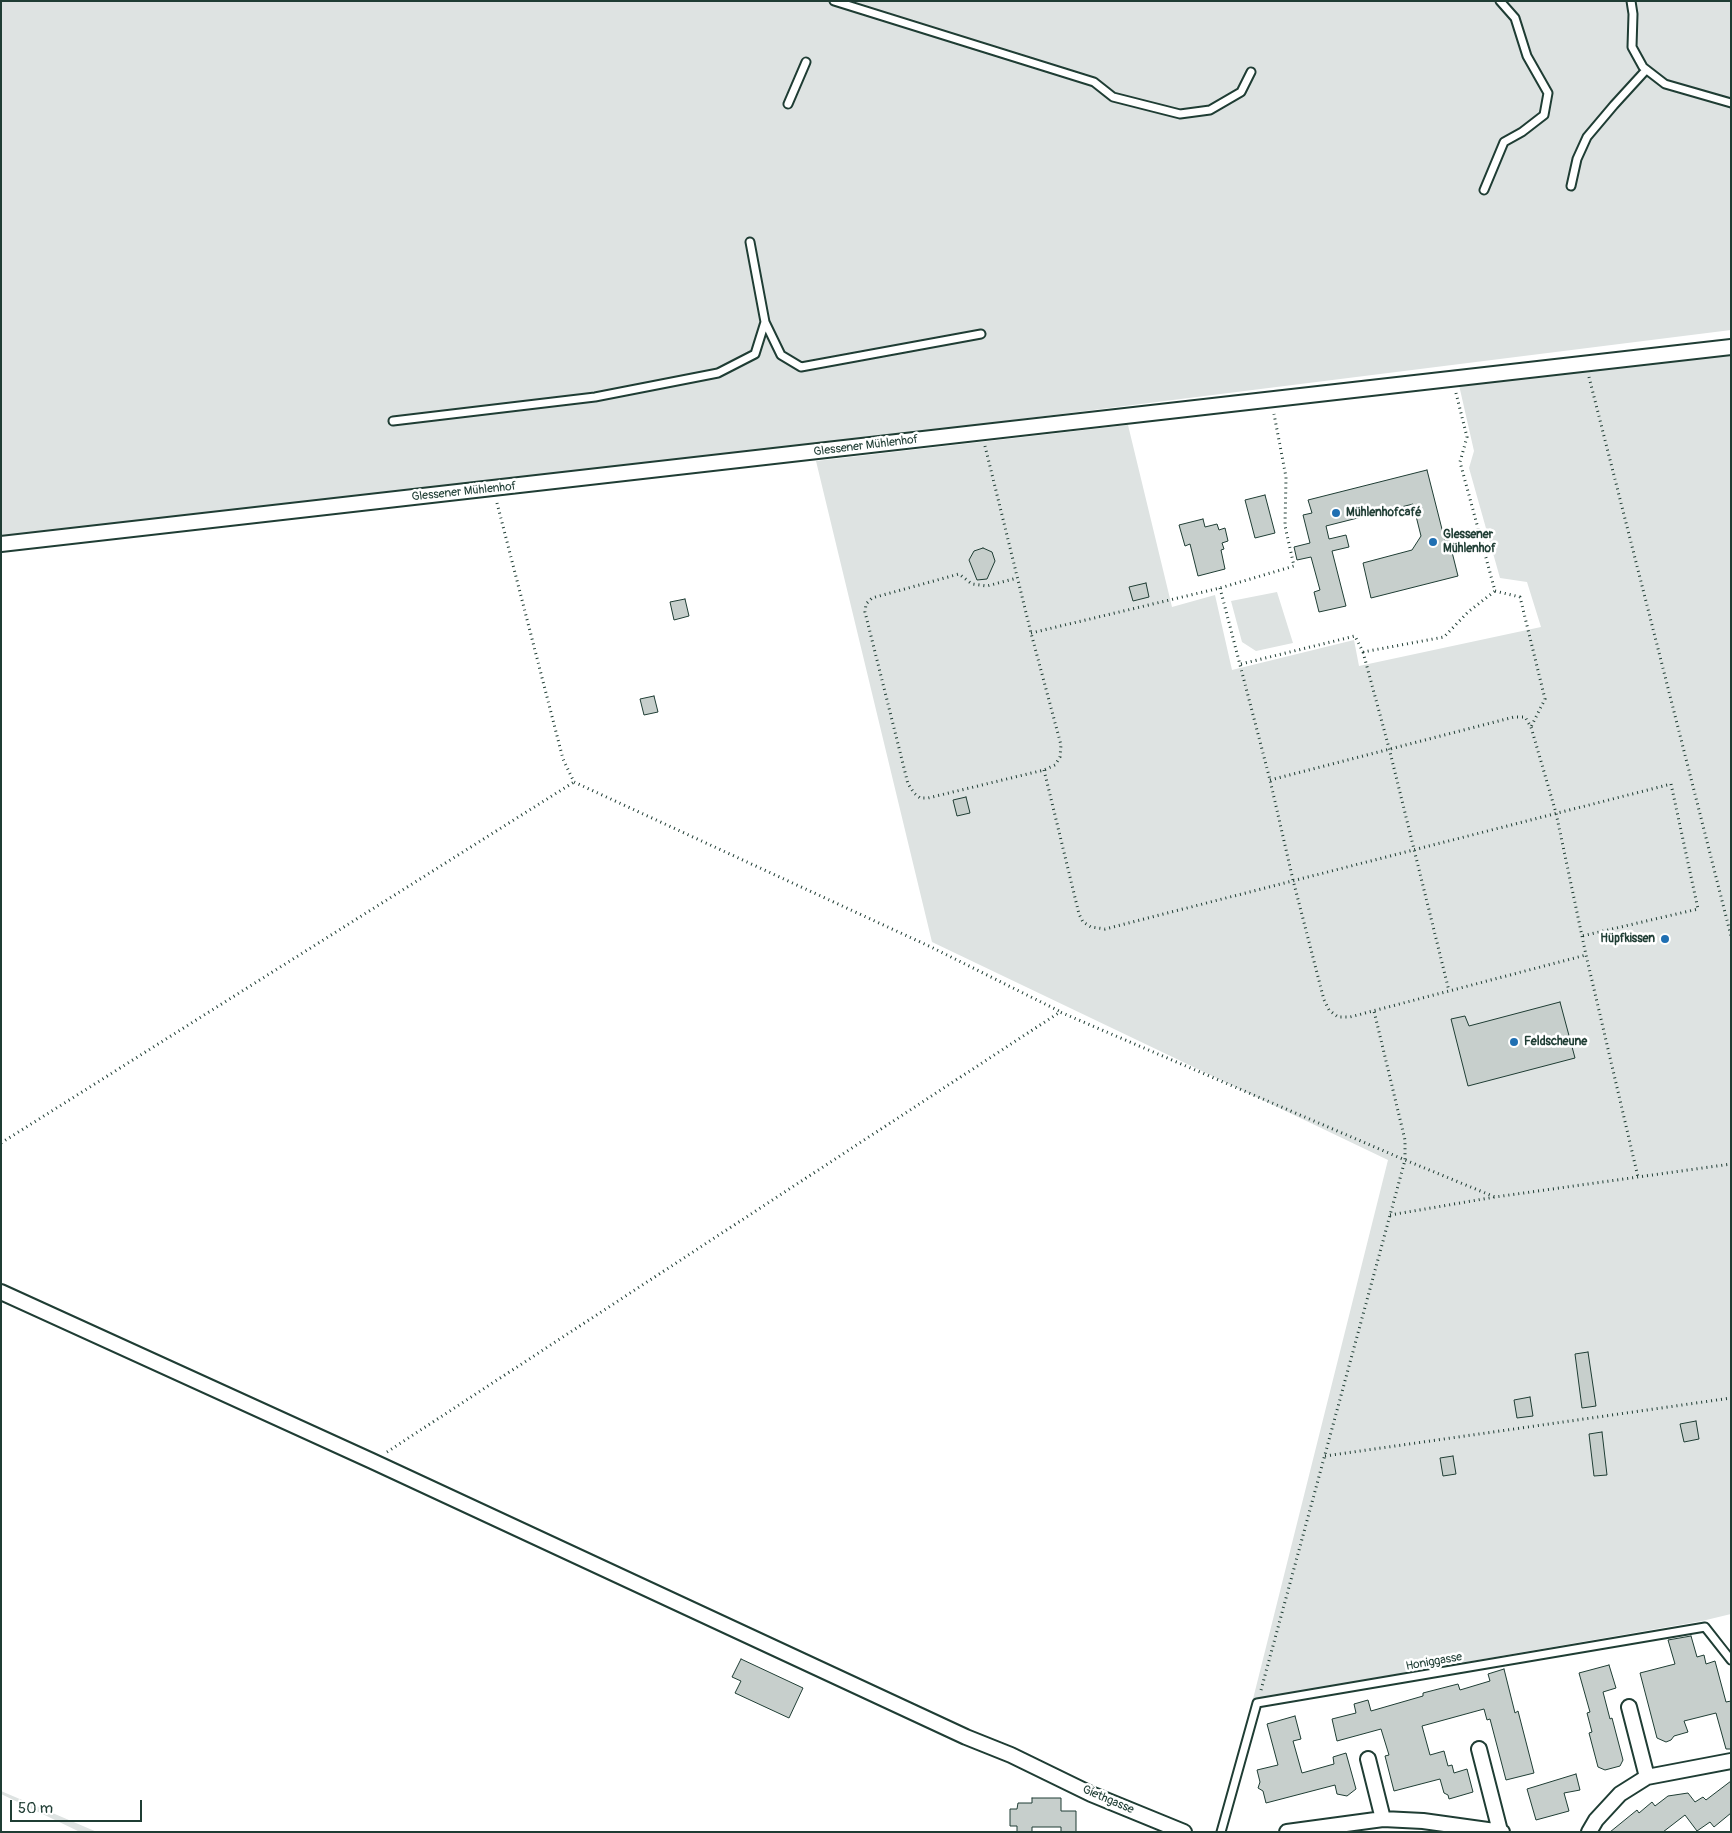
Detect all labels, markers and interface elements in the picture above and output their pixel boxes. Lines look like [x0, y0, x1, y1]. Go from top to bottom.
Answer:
street label: Glessener Mühlenhof [813, 432, 919, 460]
street label: Glessener Mühlenhof [411, 479, 517, 505]
place label: Mühlenhofcafé [1346, 506, 1422, 520]
marker: Mühlenhofcafé [1330, 507, 1342, 519]
place label: Glessener Mühlenhof [1443, 528, 1496, 556]
marker: Glessener Mühlenhof [1427, 536, 1439, 548]
place label: Hüpfkissen [1600, 932, 1655, 946]
marker: Hüpfkissen [1659, 933, 1671, 945]
place label: Feldscheune [1524, 1035, 1587, 1049]
marker: Feldscheune [1508, 1036, 1520, 1048]
street label: Honiggasse [1405, 1650, 1463, 1674]
street label: Giethgasse [1080, 1783, 1136, 1817]
scale bar [12, 1790, 145, 1822]
text: 50 m [18, 1799, 53, 1818]

